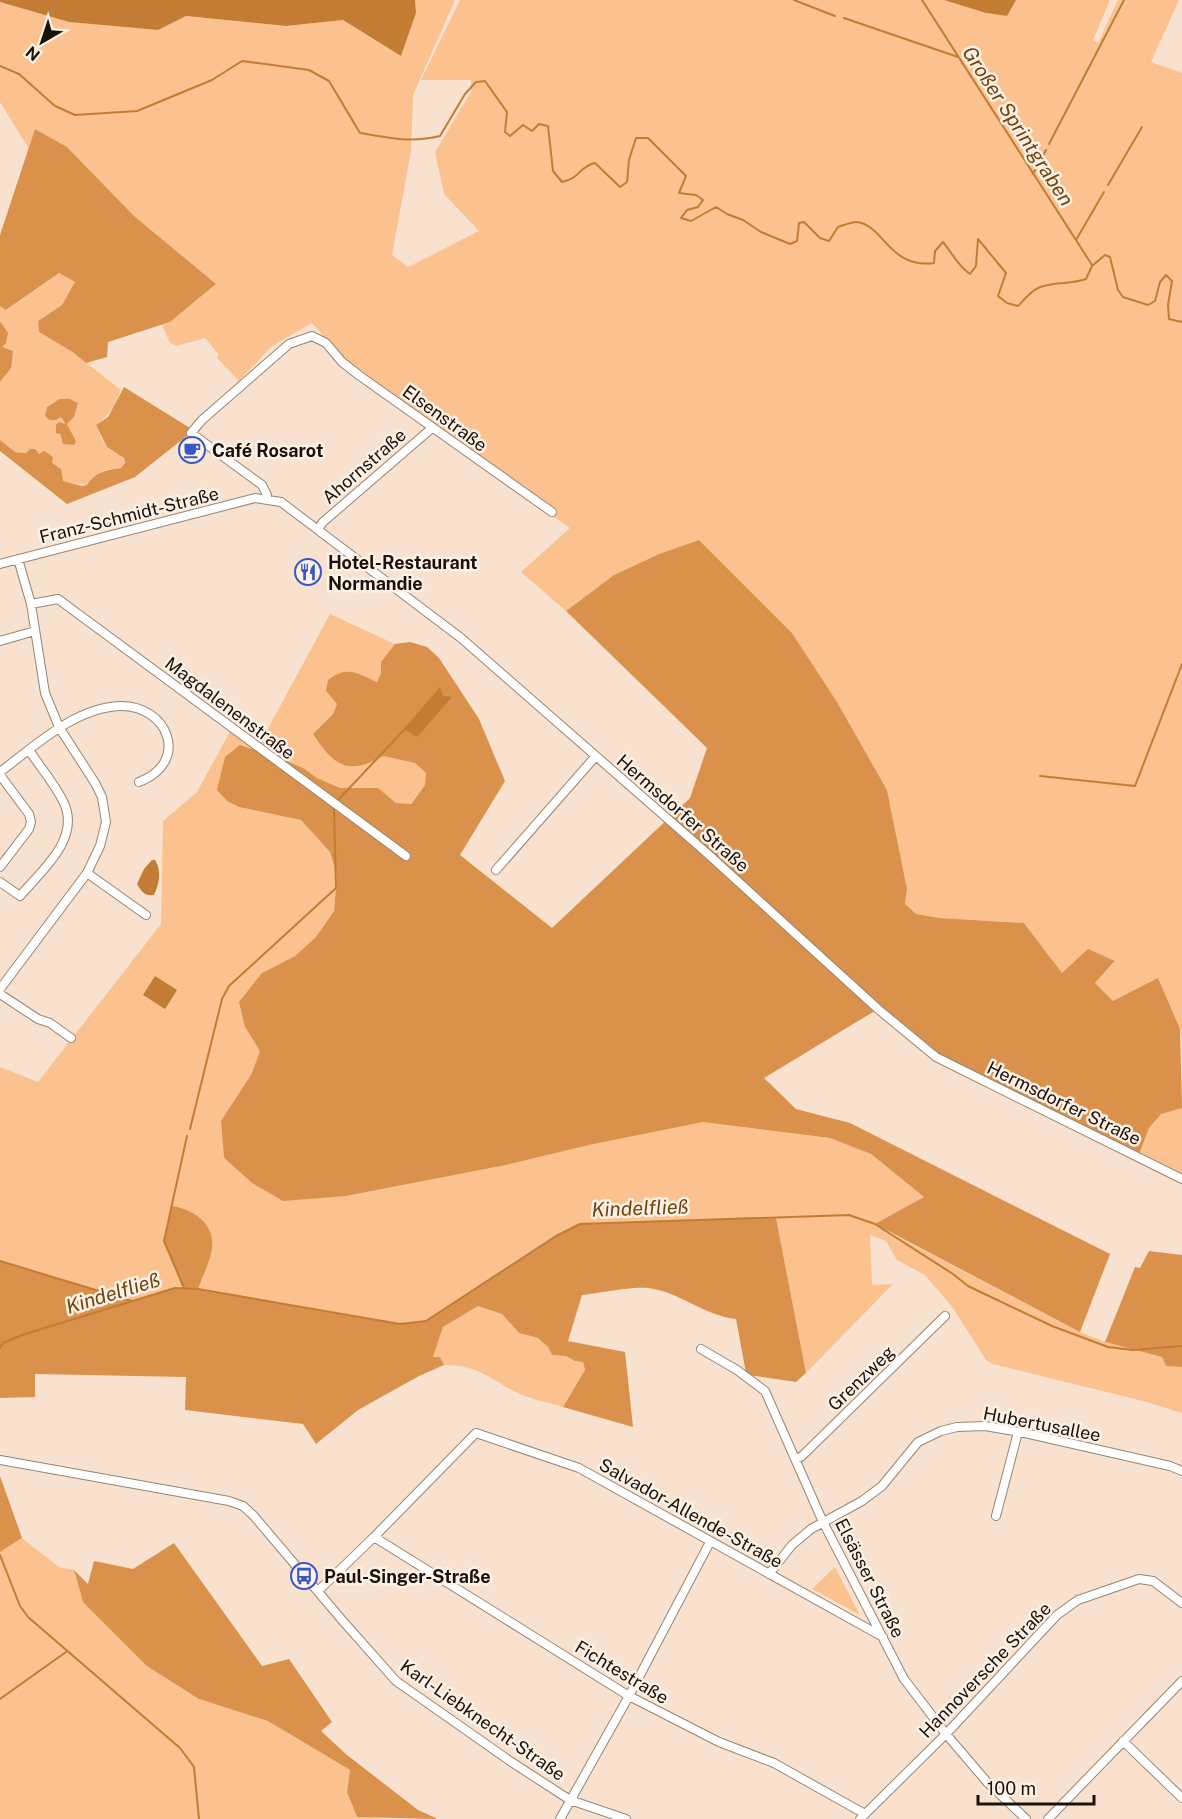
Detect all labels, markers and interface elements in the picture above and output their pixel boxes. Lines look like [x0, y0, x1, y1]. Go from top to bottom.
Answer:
north arrow [12, 12, 72, 72]
text: N [22, 42, 44, 65]
water label: Großer Sprintgraben [957, 42, 1079, 210]
street label: Elsenstraße [399, 380, 491, 456]
street label: Ahornstraße [318, 424, 410, 508]
cafe icon: Café Rosarot [177, 435, 207, 465]
place label: Café Rosarot [212, 440, 323, 461]
street label: Franz-Schmidt-Straße [37, 483, 221, 547]
place label: Hotel-Restaurant Normandie [328, 552, 478, 594]
restaurant icon: Hotel-Restaurant Normandie [293, 557, 323, 587]
street label: Magdalenenstraße [161, 652, 299, 764]
street label: Hermsdorfer Straße [613, 750, 753, 876]
street label: Hermsdorfer Straße [984, 1057, 1144, 1149]
water label: Kindelfließ [591, 1194, 689, 1222]
water label: Kindelfließ [63, 1267, 163, 1319]
street label: Grenzweg [823, 1341, 899, 1415]
street label: Hubertusallee [982, 1402, 1102, 1446]
street label: Salvador-Allende-Straße [596, 1454, 786, 1572]
street label: Elsässer Straße [831, 1515, 909, 1641]
bus stop icon: Paul-Singer-Straße [289, 1561, 319, 1591]
place label: Paul-Singer-Straße [324, 1566, 491, 1587]
street label: Hannoversche Straße [915, 1598, 1055, 1742]
street label: Fichtestraße [572, 1636, 672, 1708]
street label: Karl-Liebknecht-Straße [397, 1655, 569, 1785]
scale bar [978, 1768, 1094, 1806]
text: 100 m [987, 1778, 1036, 1799]

